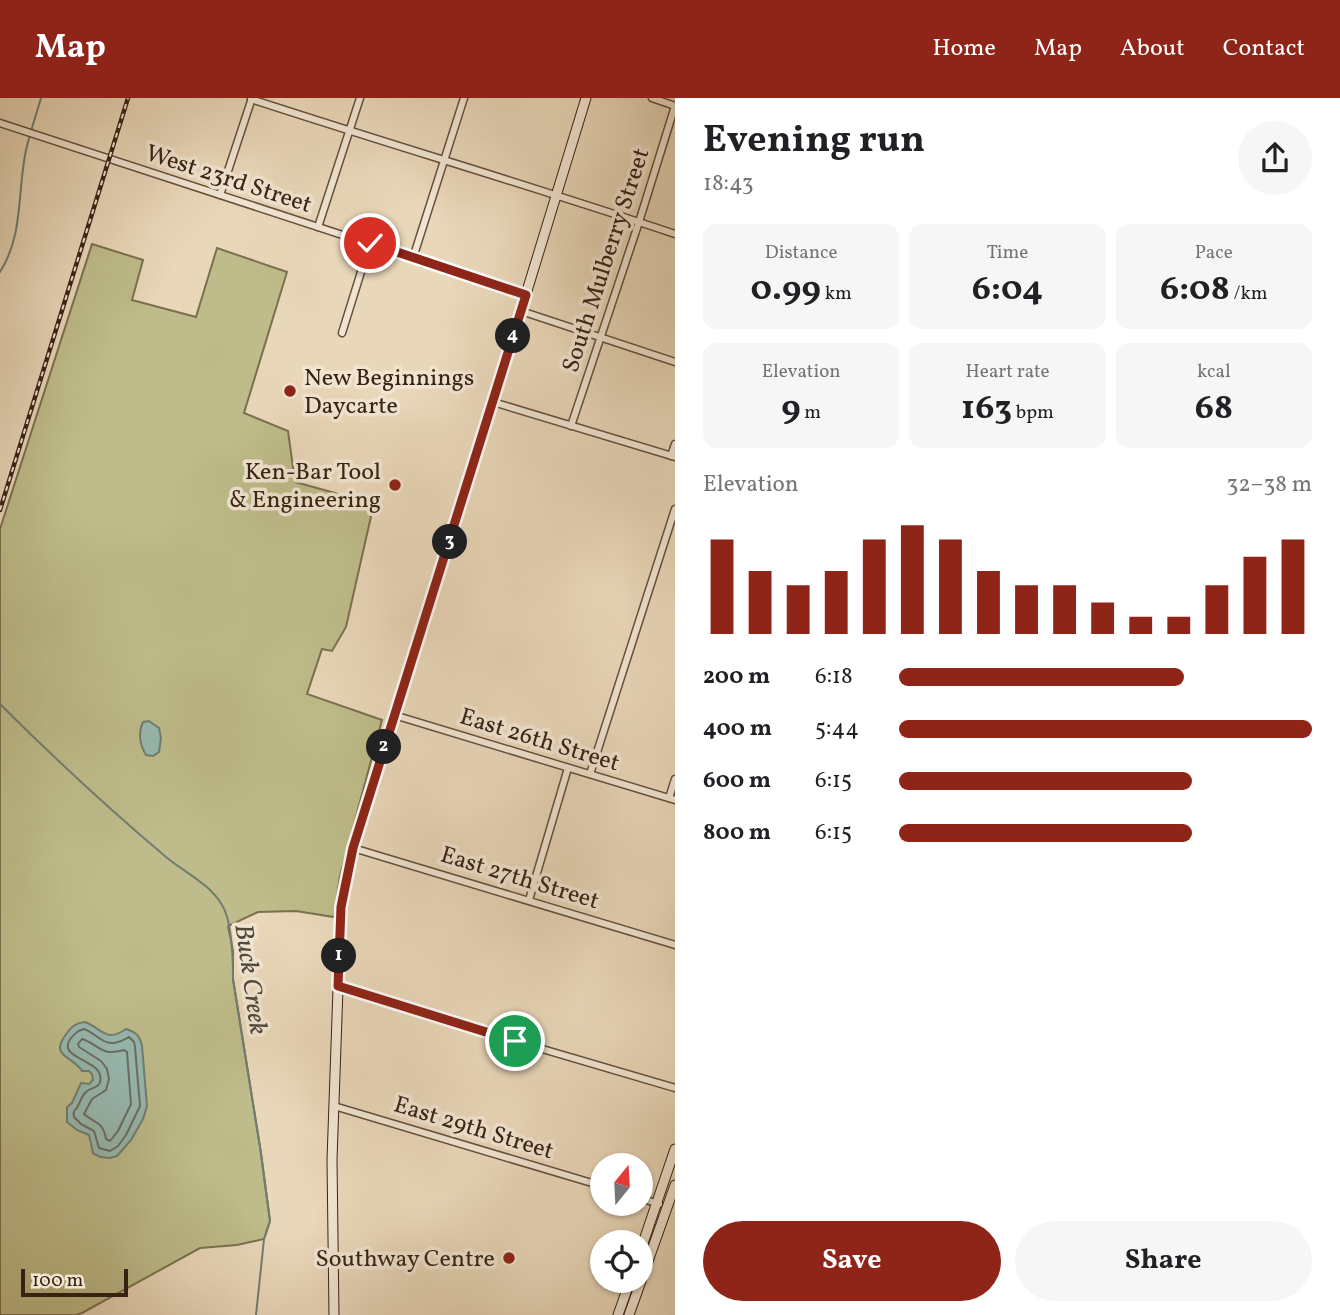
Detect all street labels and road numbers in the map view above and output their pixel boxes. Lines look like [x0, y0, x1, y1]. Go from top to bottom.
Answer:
street label: West 23rd Street [141, 137, 316, 223]
street label: South Mulberry Street [555, 144, 659, 377]
street label: East 26th Street [455, 700, 623, 781]
street label: East 27th Street [436, 839, 603, 919]
street label: East 29th Street [389, 1088, 557, 1169]

